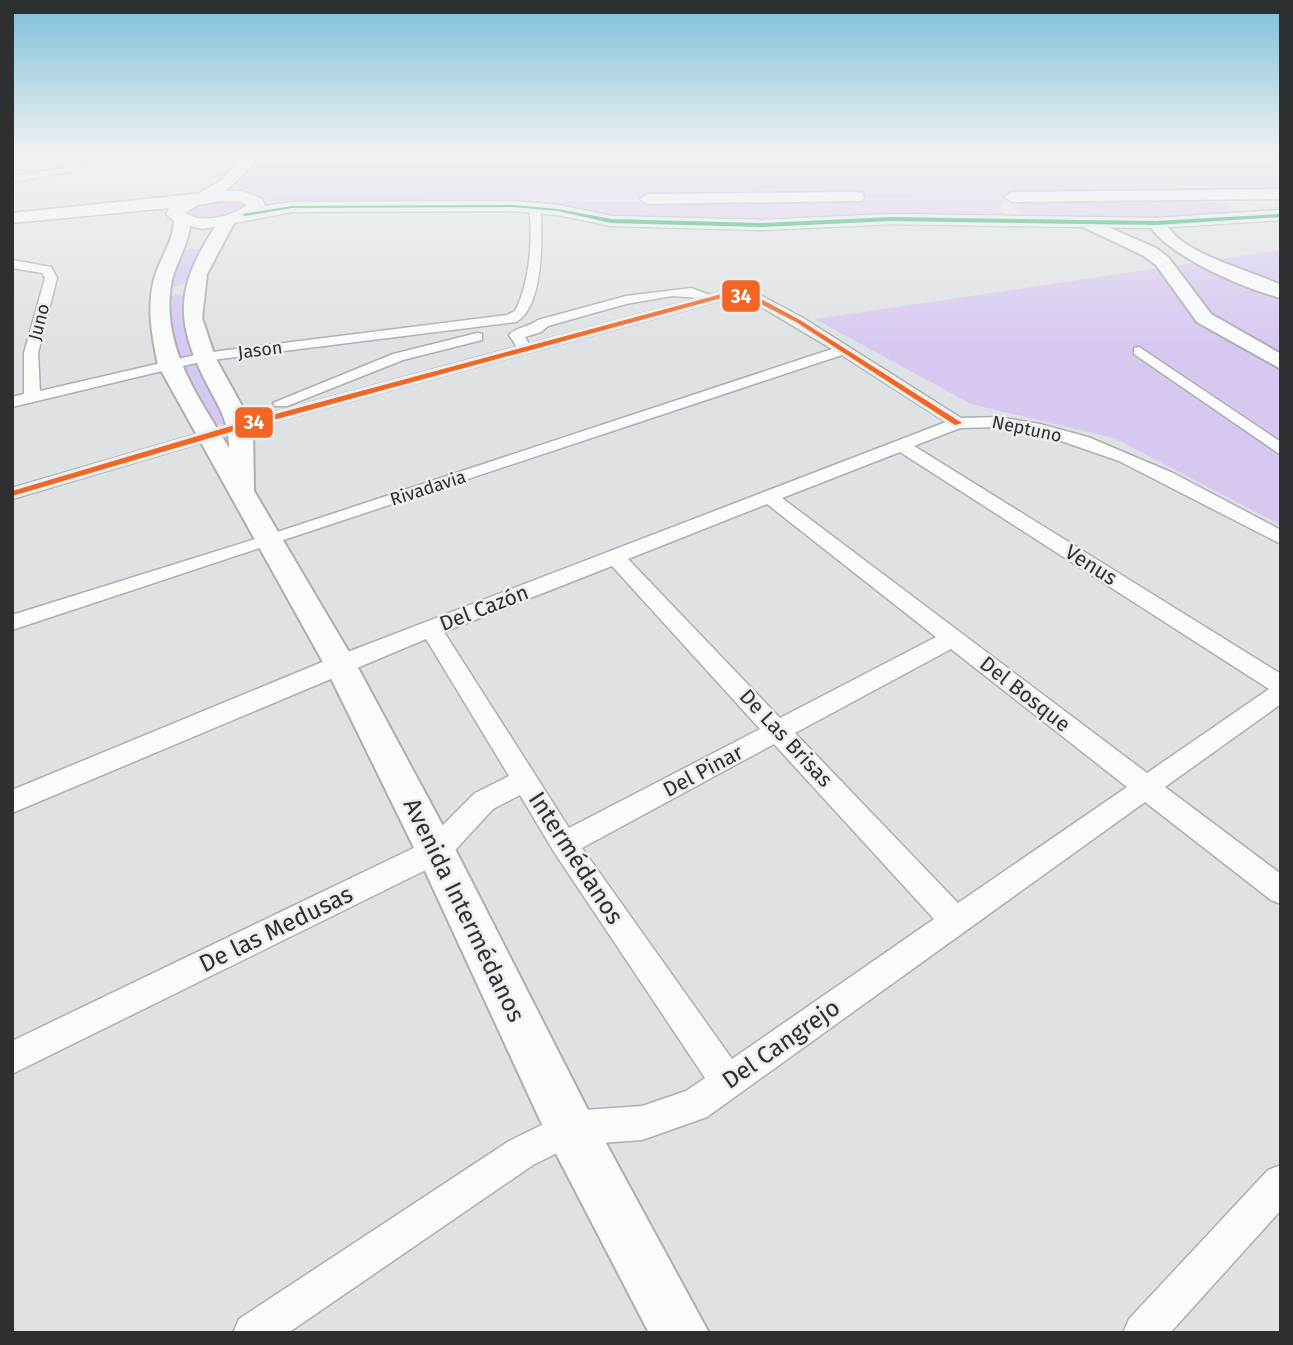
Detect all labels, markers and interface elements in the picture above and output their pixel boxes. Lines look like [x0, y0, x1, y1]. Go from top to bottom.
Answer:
line badge: 34 [721, 279, 761, 313]
text: 34 [730, 285, 752, 308]
street label: Juno [24, 301, 54, 343]
street label: Jason [237, 336, 283, 364]
line badge: 34 [234, 406, 274, 439]
text: 34 [243, 411, 265, 434]
street label: Neptuno [990, 411, 1064, 447]
street label: Rivadavia [387, 465, 469, 511]
street label: Venus [1060, 539, 1122, 591]
street label: Del Cazón [436, 579, 532, 637]
street label: Del Bosque [975, 651, 1075, 737]
street label: De Las Brisas [734, 683, 838, 793]
street label: Del Pinar [659, 739, 747, 803]
street label: Intermédanos [523, 787, 629, 929]
street label: Avenida Intermédanos [398, 794, 530, 1026]
street label: De las Medusas [195, 880, 357, 978]
street label: Del Cangrejo [717, 993, 845, 1095]

